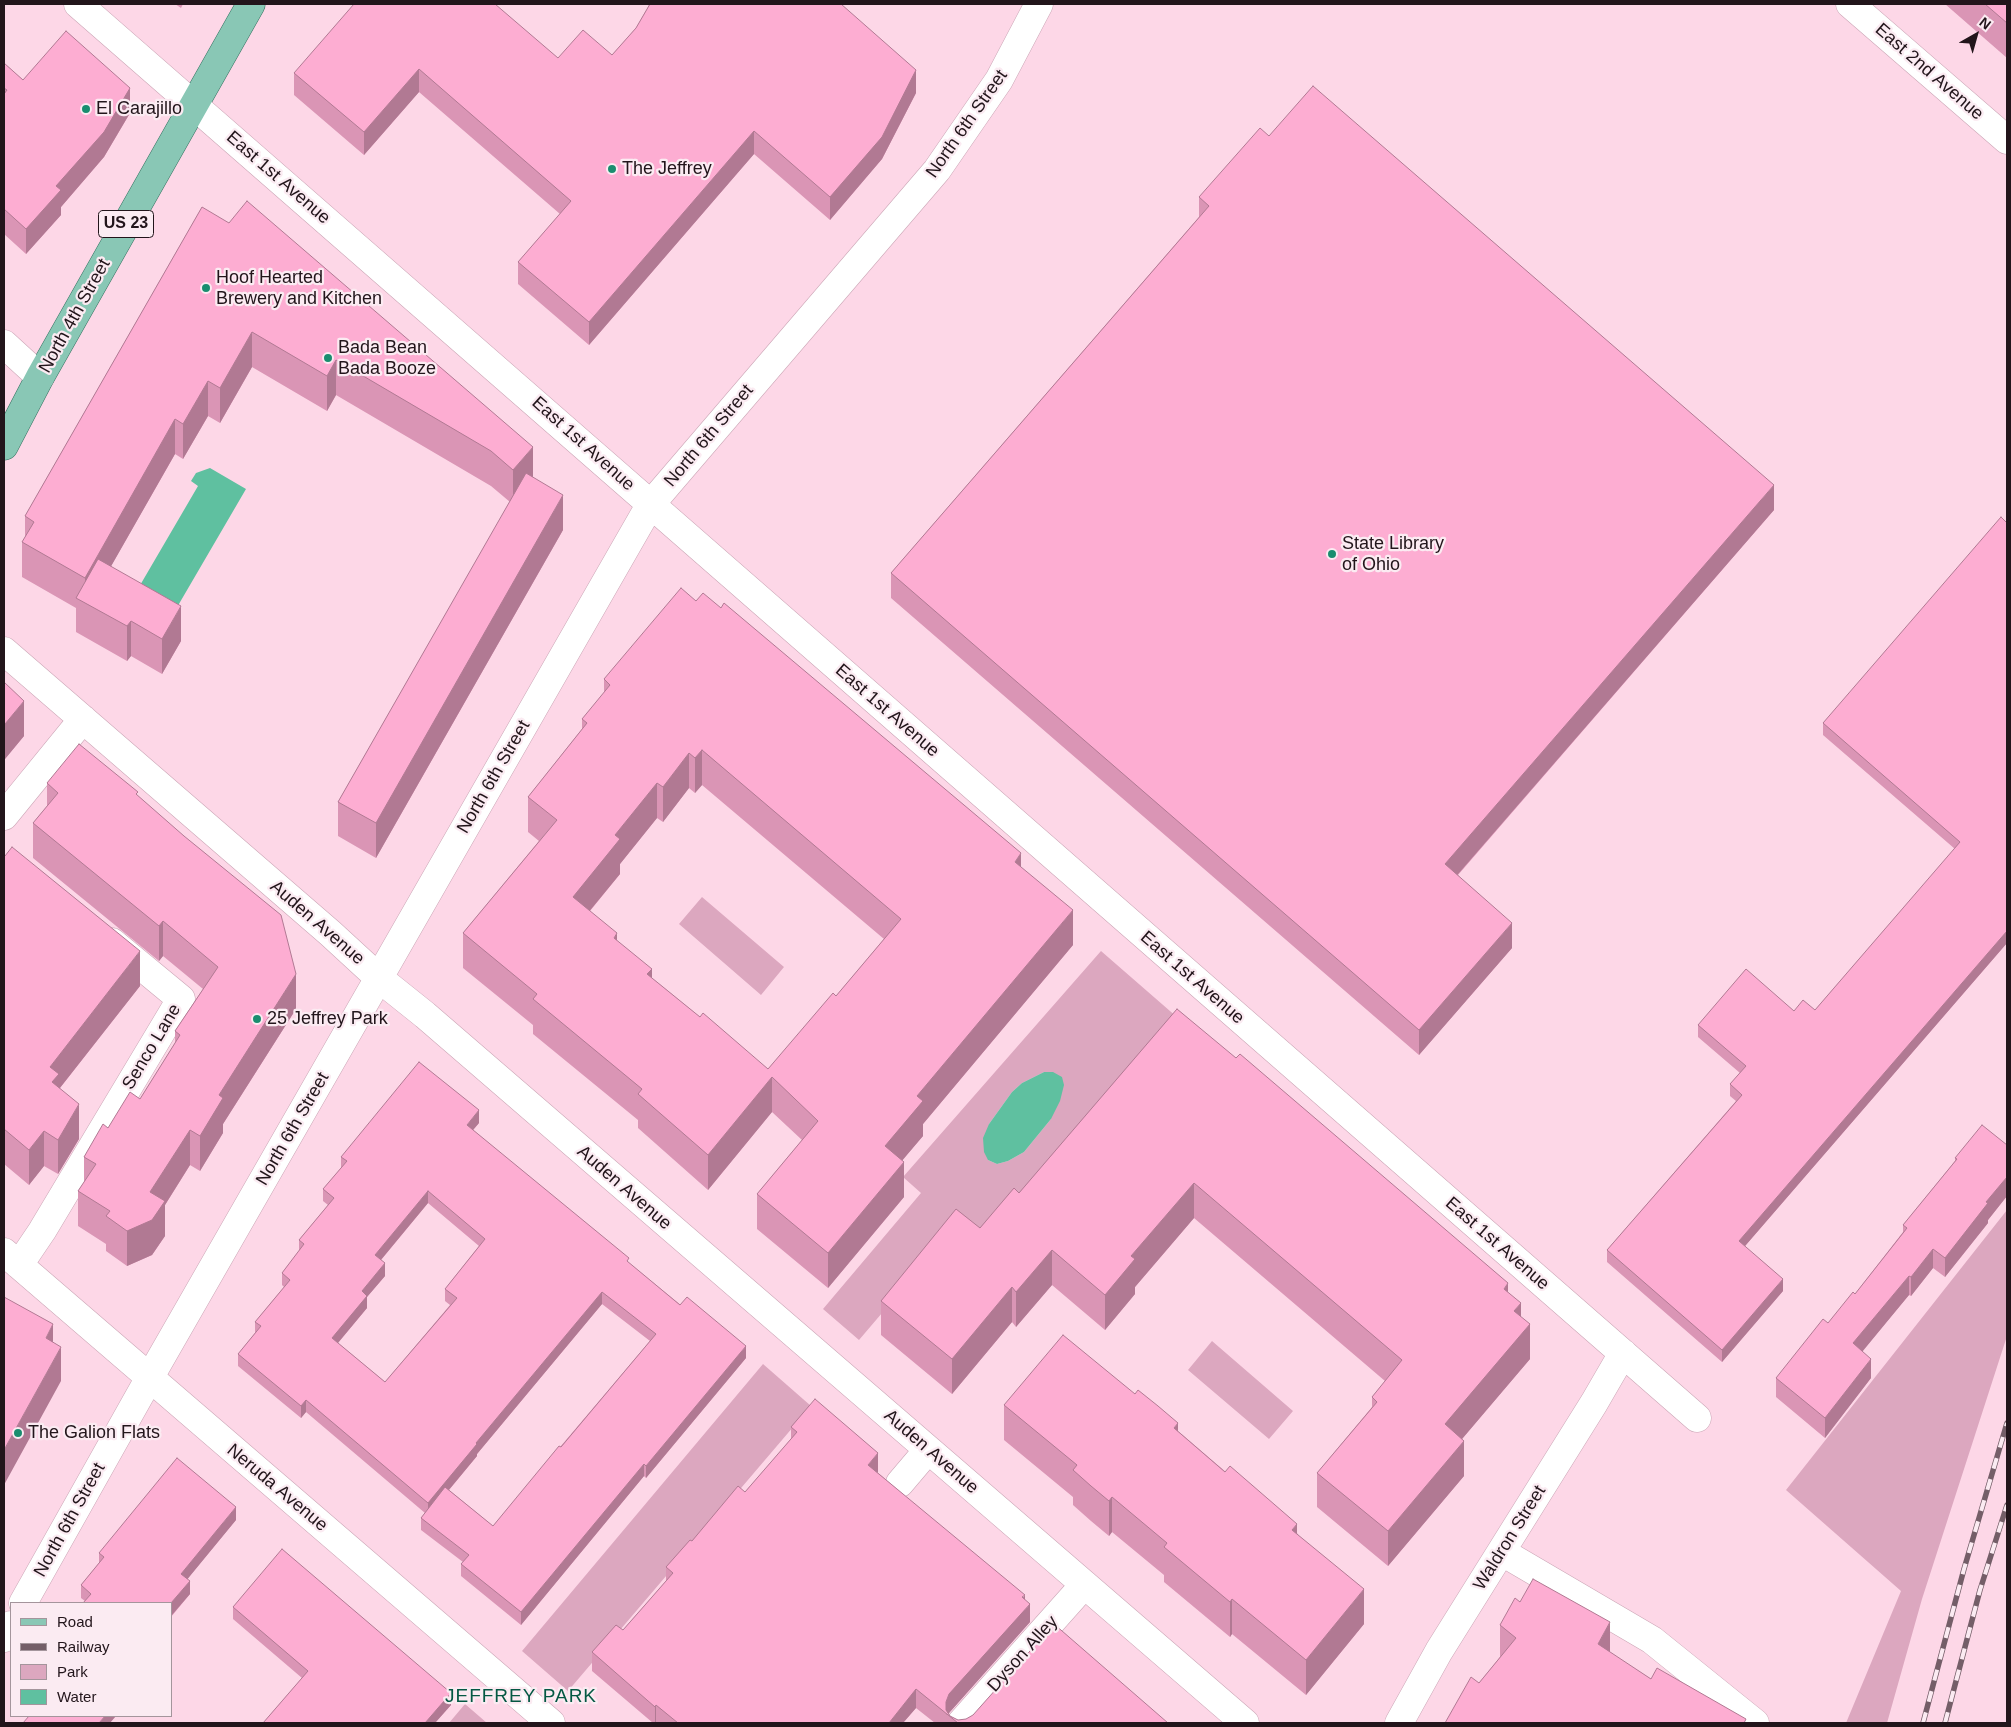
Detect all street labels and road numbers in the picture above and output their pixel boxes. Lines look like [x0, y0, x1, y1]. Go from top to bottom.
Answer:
street label: East 2nd Avenue [1870, 19, 1988, 125]
street label: North 6th Street [922, 66, 1012, 182]
street label: East 1st Avenue [222, 127, 334, 229]
road number: US 23 [98, 210, 154, 238]
street label: North 4th Street [35, 255, 115, 377]
street label: North 6th Street [660, 380, 758, 492]
street label: East 1st Avenue [527, 392, 639, 496]
street label: East 1st Avenue [831, 660, 943, 762]
street label: North 6th Street [453, 717, 535, 837]
street label: Auden Avenue [265, 876, 369, 970]
street label: East 1st Avenue [1136, 927, 1248, 1029]
street label: Senco Lane [118, 1000, 186, 1094]
street label: North 6th Street [252, 1069, 334, 1189]
street label: Auden Avenue [572, 1141, 676, 1235]
street label: East 1st Avenue [1441, 1193, 1553, 1295]
street label: Auden Avenue [879, 1405, 983, 1499]
street label: Neruda Avenue [222, 1440, 332, 1536]
street label: North 6th Street [30, 1459, 110, 1581]
street label: Waldron Street [1469, 1482, 1551, 1594]
street label: Dyson Alley [983, 1611, 1063, 1697]

